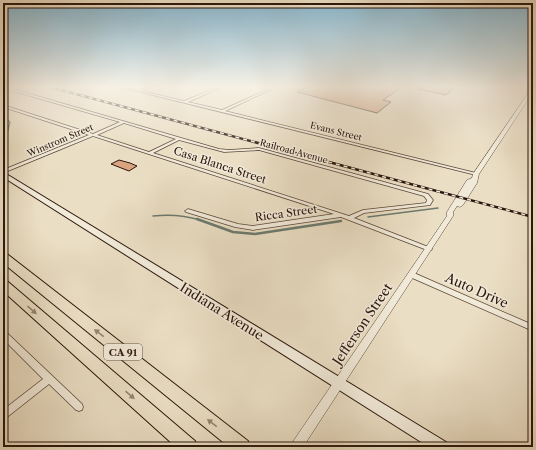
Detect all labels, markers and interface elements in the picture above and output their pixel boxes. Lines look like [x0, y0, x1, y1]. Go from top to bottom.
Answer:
street label: Evans Street [309, 119, 364, 143]
street label: Winstrom Street [24, 121, 95, 159]
street label: Railroad Avenue [259, 137, 329, 165]
street label: Casa Blanca Street [172, 143, 268, 187]
street label: Ricca Street [254, 202, 318, 224]
street label: Auto Drive [442, 269, 511, 311]
street label: Indiana Avenue [177, 279, 267, 343]
street label: Jefferson Street [328, 280, 396, 370]
one-way arrow [27, 305, 38, 314]
one-way arrow [93, 329, 104, 337]
road number: CA 91 [104, 344, 142, 360]
one-way arrow [125, 391, 135, 400]
one-way arrow [206, 418, 217, 427]

